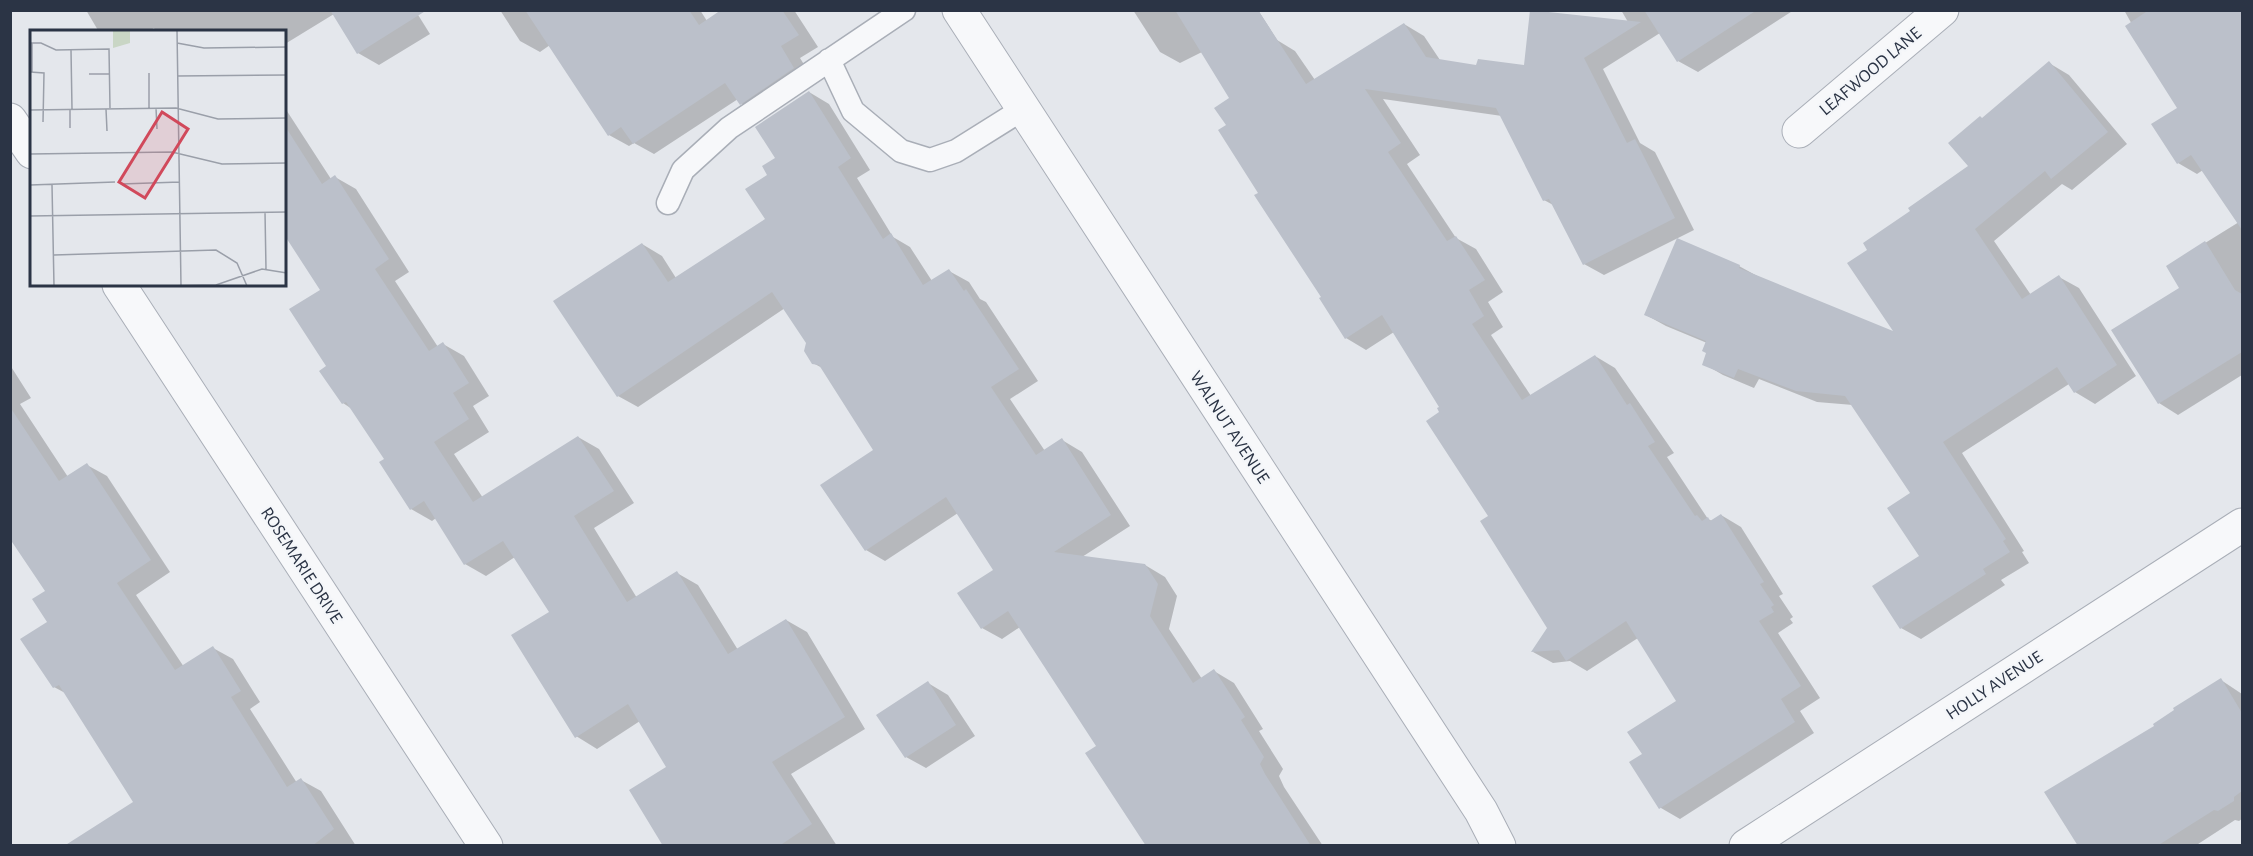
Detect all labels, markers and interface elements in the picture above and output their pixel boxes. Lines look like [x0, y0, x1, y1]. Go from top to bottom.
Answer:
street label: LEAFWOOD LANE [1816, 24, 1925, 119]
inset map [30, 30, 286, 286]
street label: WALNUT AVENUE [1186, 368, 1272, 487]
street label: ROSEMARIE DRIVE [257, 504, 345, 627]
street label: HOLLY AVENUE [1943, 648, 2046, 724]

